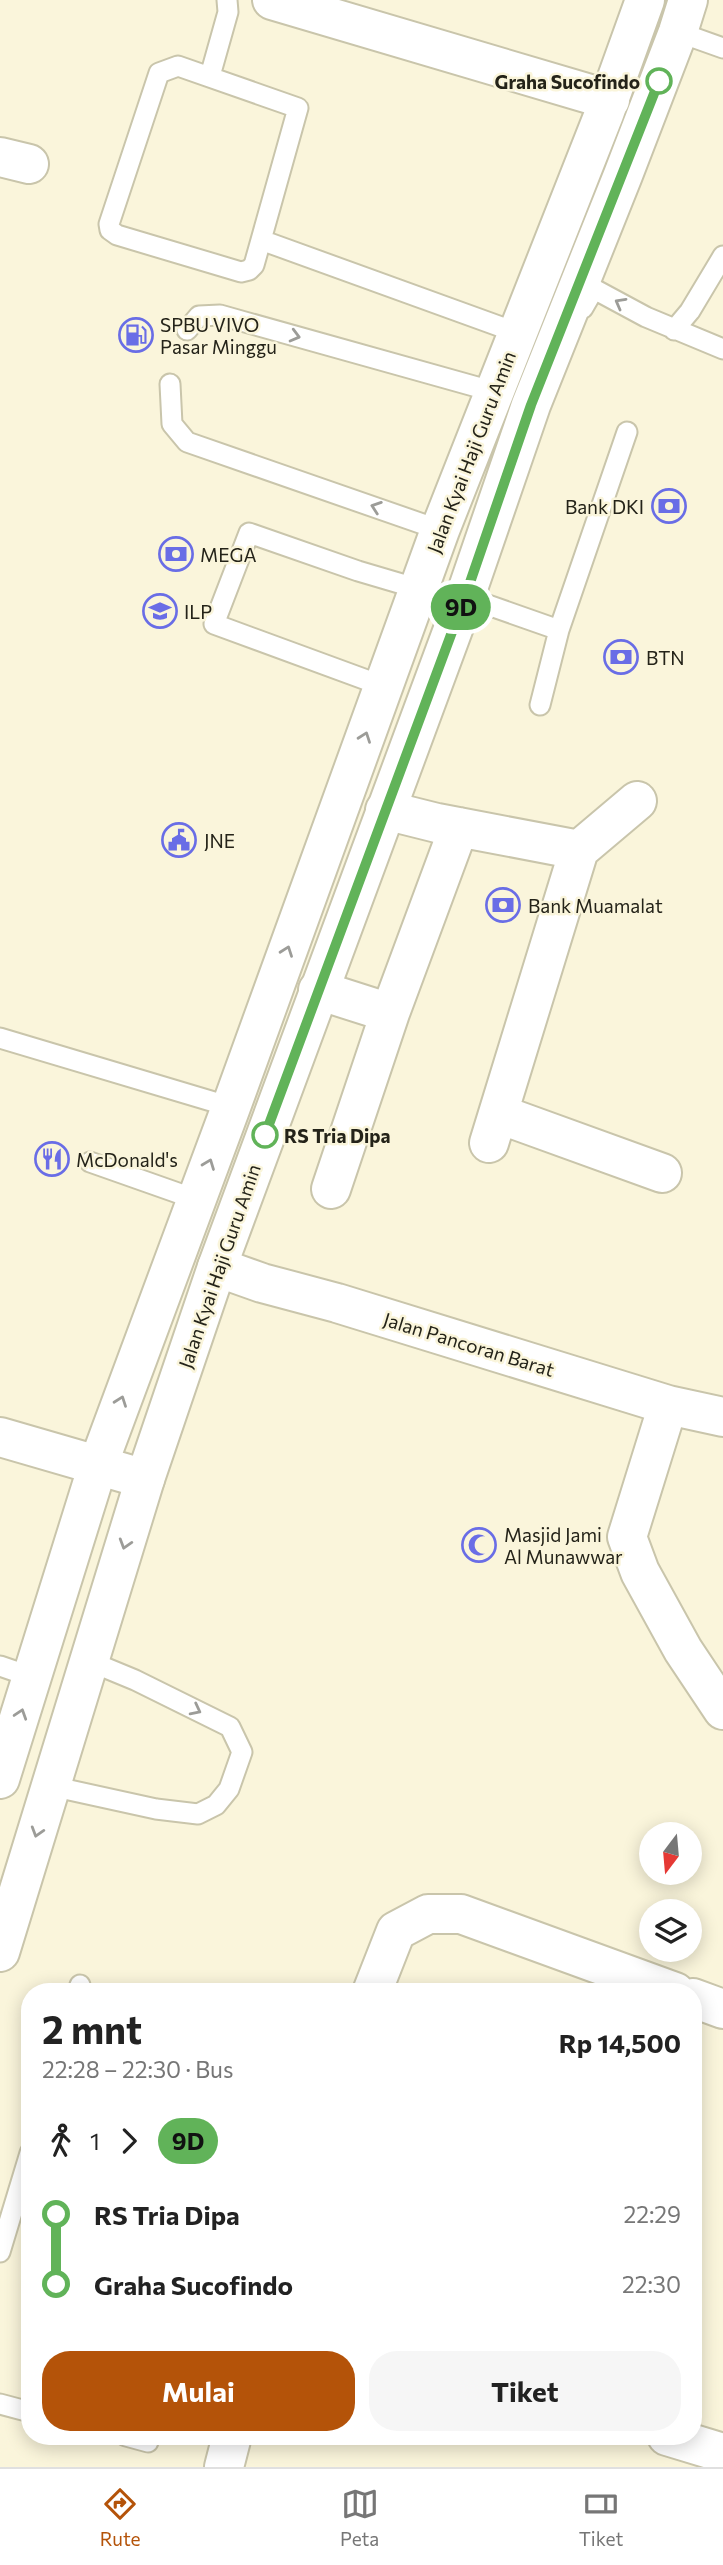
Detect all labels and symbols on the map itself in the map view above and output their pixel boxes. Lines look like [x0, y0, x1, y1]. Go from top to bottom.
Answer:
marker: Graha Sucofindo [646, 68, 672, 94]
place label: Graha Sucofindo [495, 70, 640, 93]
one-way arrow [614, 298, 627, 311]
place label: SPBU VIVO Pasar Minggu [160, 313, 277, 358]
fuel station icon: SPBU VIVO Pasar Minggu [117, 316, 155, 354]
one-way arrow [289, 328, 301, 343]
street label: Jalan Kyai Haji Guru Amin [422, 348, 520, 556]
bank icon: Bank DKI [650, 487, 688, 525]
place label: Bank DKI [565, 495, 644, 518]
one-way arrow [370, 501, 382, 515]
bank icon: MEGA [157, 535, 195, 573]
place label: MEGA [200, 543, 257, 566]
line badge: 9D [430, 584, 492, 630]
school or university icon: ILP [141, 592, 179, 630]
place label: ILP [184, 600, 212, 623]
bank icon: BTN [602, 638, 640, 676]
place label: BTN [646, 646, 685, 669]
one-way arrow [357, 732, 371, 744]
public building icon: JNE [160, 821, 198, 859]
place label: JNE [204, 829, 235, 852]
bank icon: Bank Muamalat [484, 886, 522, 924]
place label: Bank Muamalat [528, 894, 663, 917]
one-way arrow [279, 946, 293, 958]
marker: RS Tria Dipa [252, 1122, 278, 1148]
place label: RS Tria Dipa [284, 1124, 391, 1147]
restaurant icon: McDonald's [33, 1140, 71, 1178]
place label: McDonald's [76, 1148, 178, 1171]
one-way arrow [200, 1159, 214, 1171]
street label: Jalan Kyai Haji Guru Amin [173, 1161, 265, 1371]
street label: Jalan Pancoran Barat [381, 1307, 557, 1381]
one-way arrow [113, 1395, 127, 1407]
place label: Masjid Jami Al Munawwar [504, 1523, 623, 1568]
mosque icon: Masjid Jami Al Munawwar [460, 1526, 498, 1564]
one-way arrow [119, 1538, 134, 1550]
one-way arrow [189, 1702, 201, 1716]
one-way arrow [12, 1709, 27, 1721]
north arrow [639, 1822, 702, 1885]
one-way arrow [31, 1825, 45, 1837]

